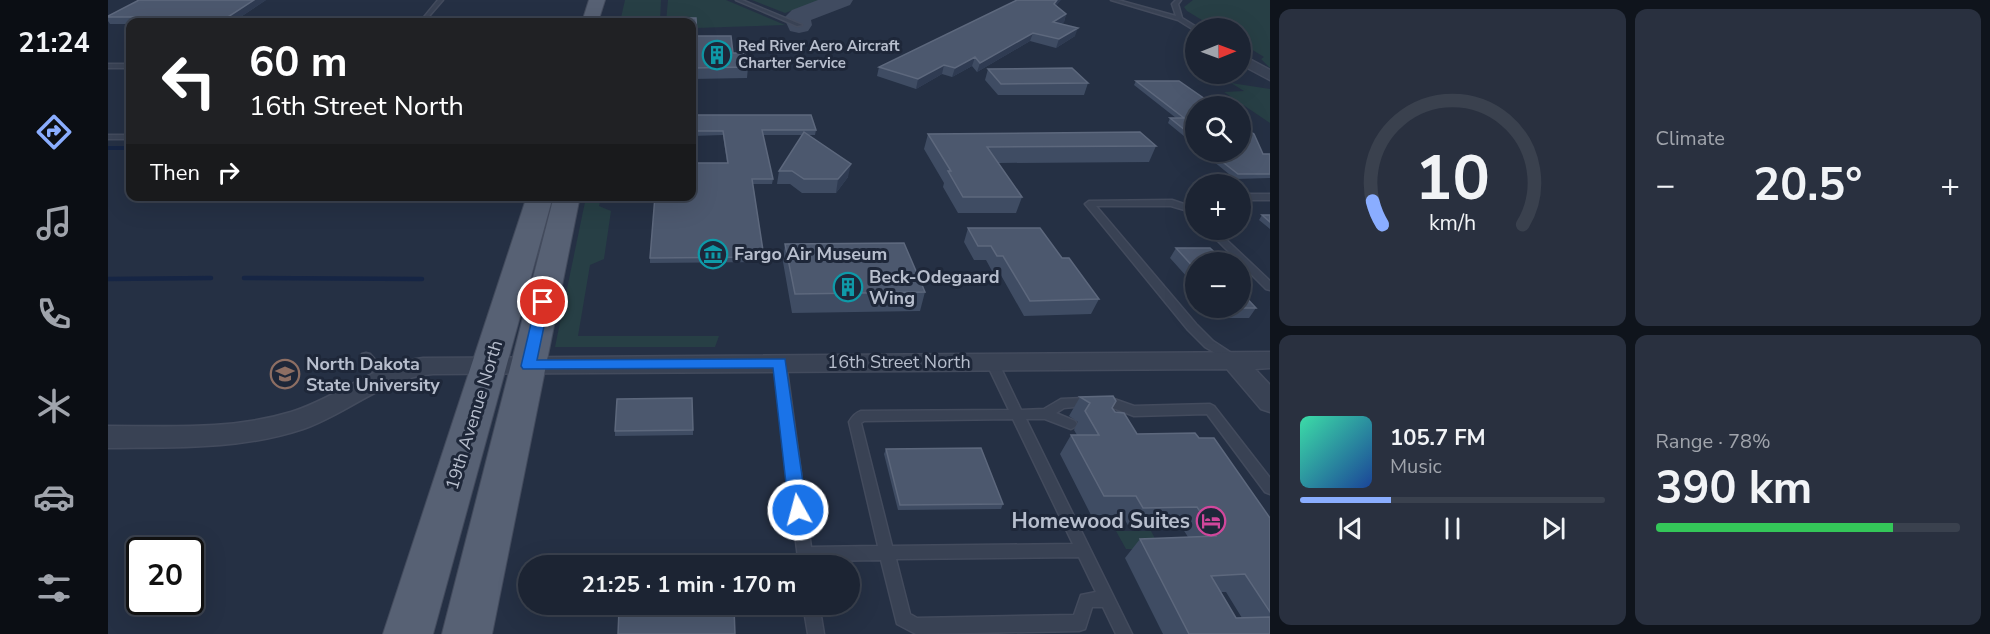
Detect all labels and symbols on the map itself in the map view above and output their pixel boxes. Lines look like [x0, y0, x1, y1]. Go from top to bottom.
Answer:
north arrow [1185, 18, 1251, 84]
place label: Red River Aero Aircraft Charter Service [738, 36, 900, 73]
building icon: Red River Aero Aircraft Charter Service [701, 39, 733, 71]
museum icon: Fargo Air Museum [697, 238, 729, 270]
place label: Fargo Air Museum [734, 242, 887, 266]
place label: Beck-Odegaard Wing [869, 265, 1000, 310]
building icon: Beck-Odegaard Wing [832, 271, 864, 303]
pin [517, 276, 568, 327]
street label: 19th Avenue North [440, 337, 508, 493]
street label: 16th Street North [827, 350, 971, 374]
place label: North Dakota State University [306, 352, 440, 397]
school or university icon: North Dakota State University [269, 358, 301, 390]
position arrow [766, 478, 830, 542]
hotel icon: Homewood Suites [1195, 505, 1227, 537]
place label: Homewood Suites [1012, 507, 1190, 535]
speed limit sign: 20 [126, 537, 204, 615]

